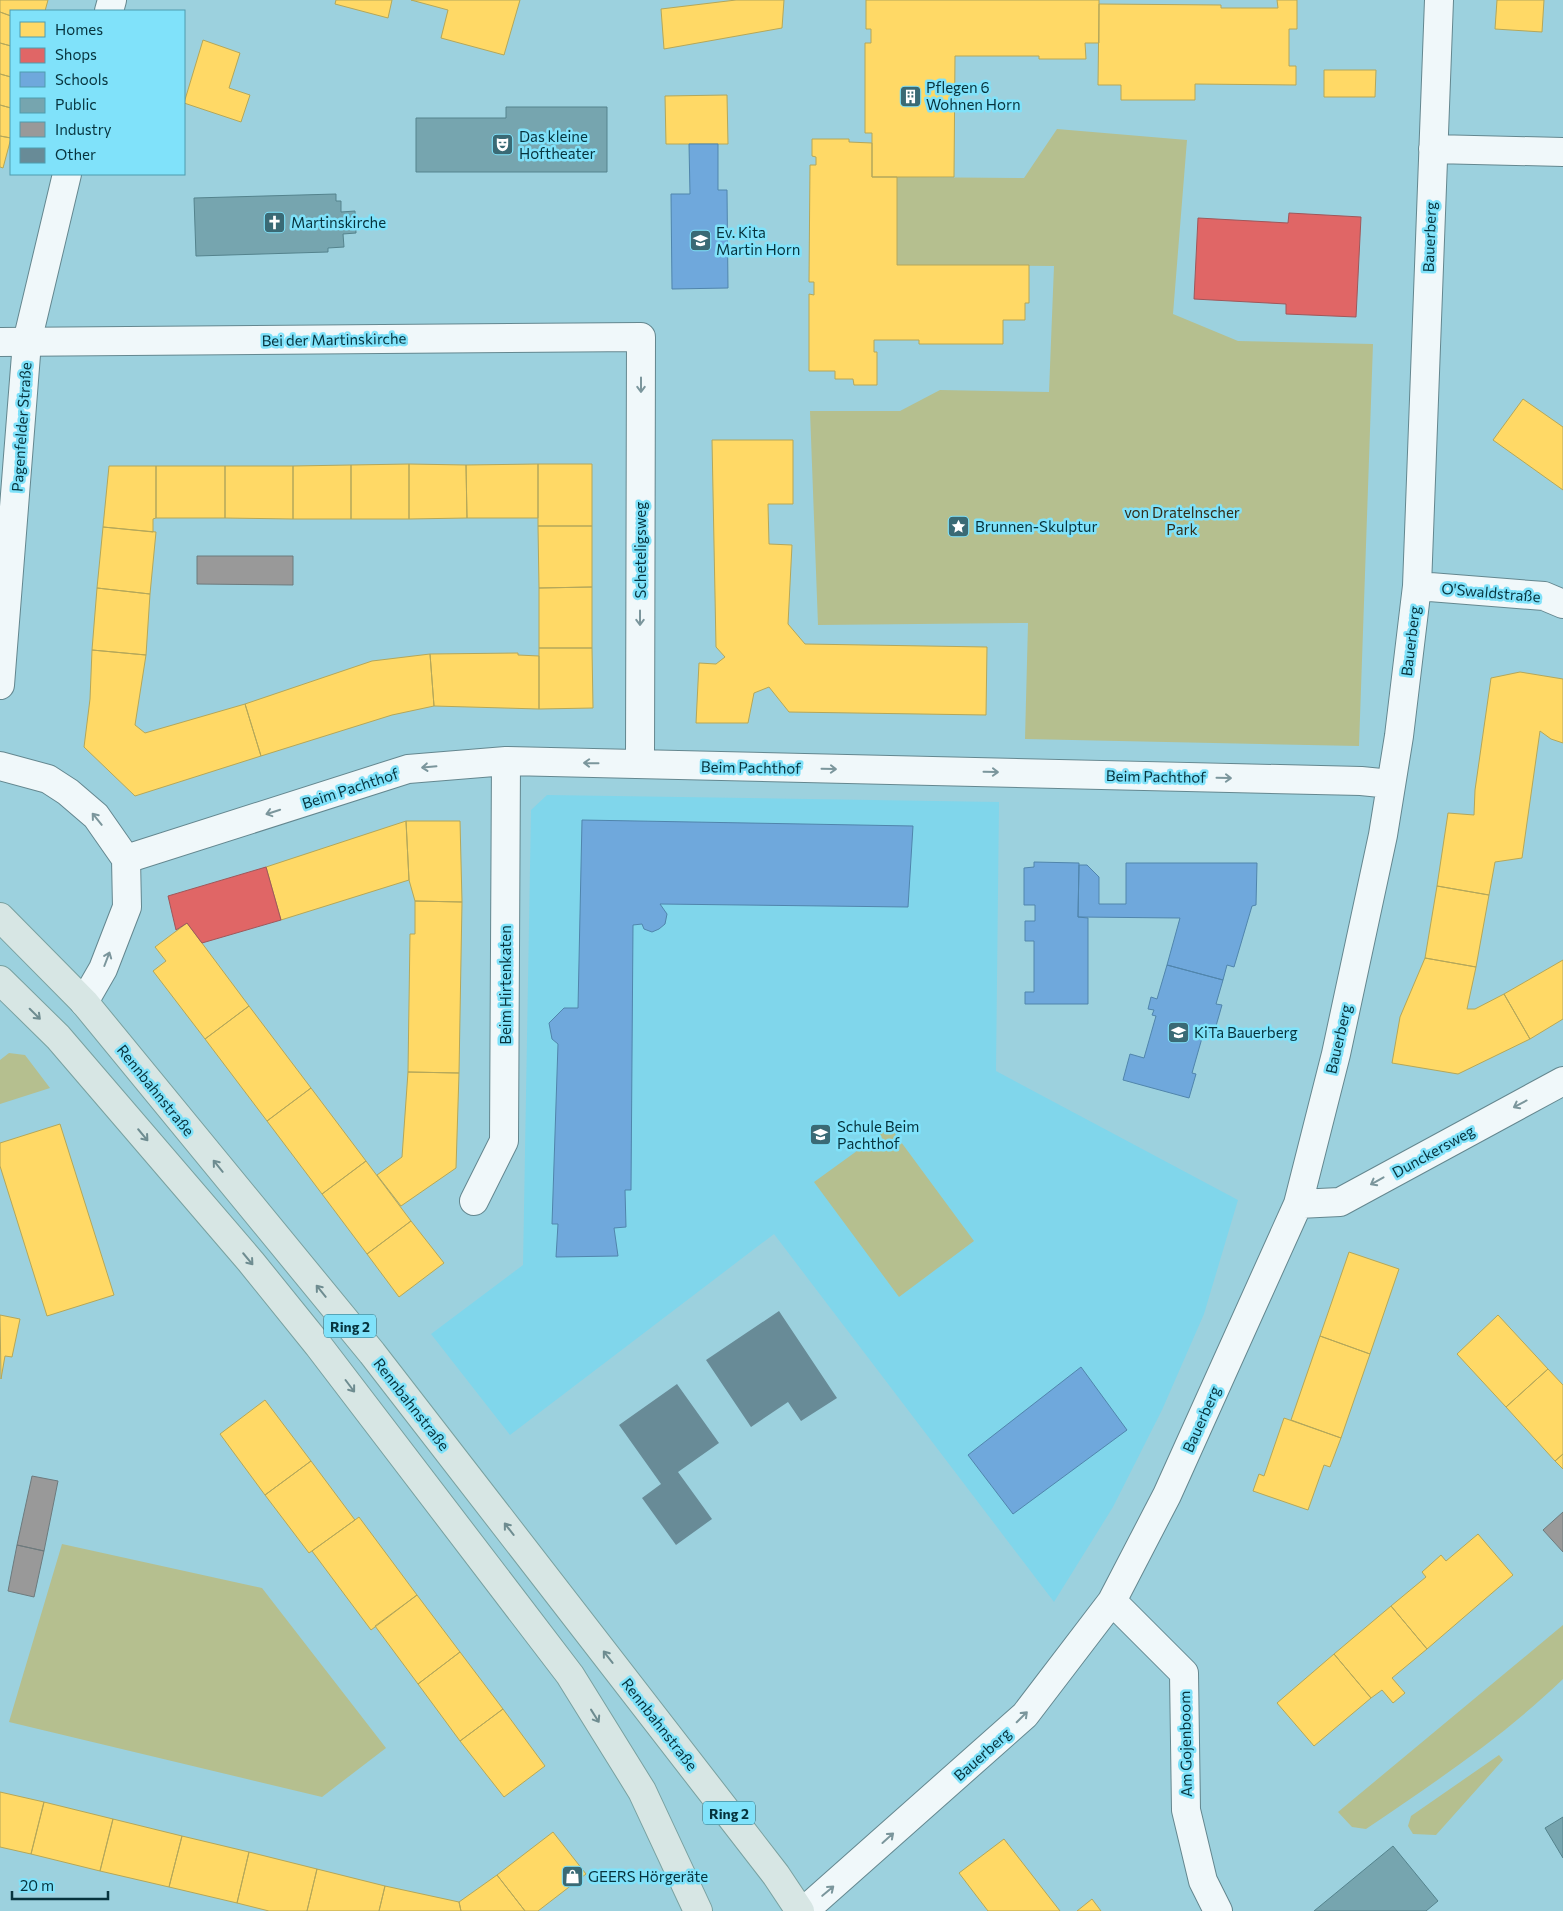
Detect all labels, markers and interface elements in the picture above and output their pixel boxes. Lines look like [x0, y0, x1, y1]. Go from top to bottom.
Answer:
legend [10, 10, 185, 175]
text: Homes [55, 20, 103, 38]
text: Shops [55, 45, 97, 63]
text: Schools [55, 70, 109, 88]
place label: Pflegen 6 Wohnen Horn [926, 78, 1021, 113]
building icon: Pflegen 6 Wohnen Horn [898, 84, 922, 108]
text: Public [55, 95, 97, 113]
text: Industry [55, 120, 112, 138]
place label: Das kleine Hoftheater [519, 127, 595, 162]
theatre icon: Das kleine Hoftheater [491, 133, 515, 157]
text: Other [55, 145, 96, 163]
street label: Bauerberg [1419, 201, 1439, 273]
church icon: Martinskirche [263, 210, 287, 234]
place label: Martinskirche [291, 213, 386, 231]
place label: Ev. Kita Martin Horn [716, 223, 800, 258]
school or university icon: Ev. Kita Martin Horn [688, 229, 712, 253]
street label: Bei der Martinskirche [261, 329, 407, 349]
street label: Pagenfelder Straße [7, 361, 35, 492]
one-way arrow [636, 377, 646, 393]
street label: Scheteligsweg [631, 502, 649, 598]
park label: von Dratelnscher Park [1124, 503, 1240, 538]
place icon: Brunnen-Skulptur [947, 514, 971, 538]
place label: Brunnen-Skulptur [975, 517, 1098, 535]
street label: O'Swaldstraße [1441, 579, 1541, 605]
street label: Bauerberg [1397, 605, 1423, 677]
one-way arrow [635, 610, 645, 626]
street label: Beim Pachthof [701, 757, 801, 777]
one-way arrow [583, 758, 600, 768]
one-way arrow [421, 763, 437, 772]
street label: Beim Pachthof [300, 764, 401, 812]
one-way arrow [820, 764, 836, 773]
street label: Beim Pachthof [1106, 766, 1206, 786]
one-way arrow [983, 768, 999, 777]
one-way arrow [1215, 773, 1231, 782]
one-way arrow [266, 808, 282, 817]
one-way arrow [92, 813, 103, 826]
street label: Beim Hirtenkaten [496, 925, 514, 1045]
one-way arrow [103, 952, 112, 967]
street label: Bauerberg [1321, 1003, 1355, 1075]
one-way arrow [29, 1007, 41, 1019]
school or university icon: KiTa Bauerberg [1166, 1020, 1190, 1044]
place label: KiTa Bauerberg [1194, 1023, 1298, 1041]
street label: Rennbahnstraße [114, 1041, 198, 1139]
one-way arrow [1513, 1099, 1528, 1109]
place label: Schule Beim Pachthof [837, 1117, 919, 1152]
street label: Dunckersweg [1389, 1121, 1477, 1181]
school or university icon: Schule Beim Pachthof [809, 1123, 833, 1147]
one-way arrow [137, 1129, 149, 1142]
one-way arrow [213, 1160, 224, 1173]
one-way arrow [1370, 1176, 1385, 1186]
one-way arrow [243, 1252, 254, 1265]
one-way arrow [316, 1285, 327, 1298]
road number: Ring 2 [324, 1314, 376, 1338]
street label: Rennbahnstraße [370, 1354, 454, 1454]
one-way arrow [344, 1379, 355, 1392]
street label: Bauerberg [1178, 1383, 1224, 1455]
one-way arrow [503, 1523, 514, 1536]
one-way arrow [603, 1651, 614, 1664]
street label: Rennbahnstraße [618, 1674, 702, 1774]
street label: Am Gojenboom [1175, 1691, 1195, 1797]
one-way arrow [591, 1709, 601, 1723]
one-way arrow [1016, 1711, 1028, 1723]
street label: Bauerberg [950, 1724, 1014, 1784]
road number: Ring 2 [703, 1802, 755, 1825]
one-way arrow [882, 1832, 895, 1843]
shop icon: GEERS Hörgeräte [560, 1864, 584, 1888]
place label: GEERS Hörgeräte [588, 1867, 708, 1885]
scale bar [12, 1868, 109, 1900]
text: 20 m [20, 1876, 54, 1894]
one-way arrow [822, 1885, 835, 1896]

